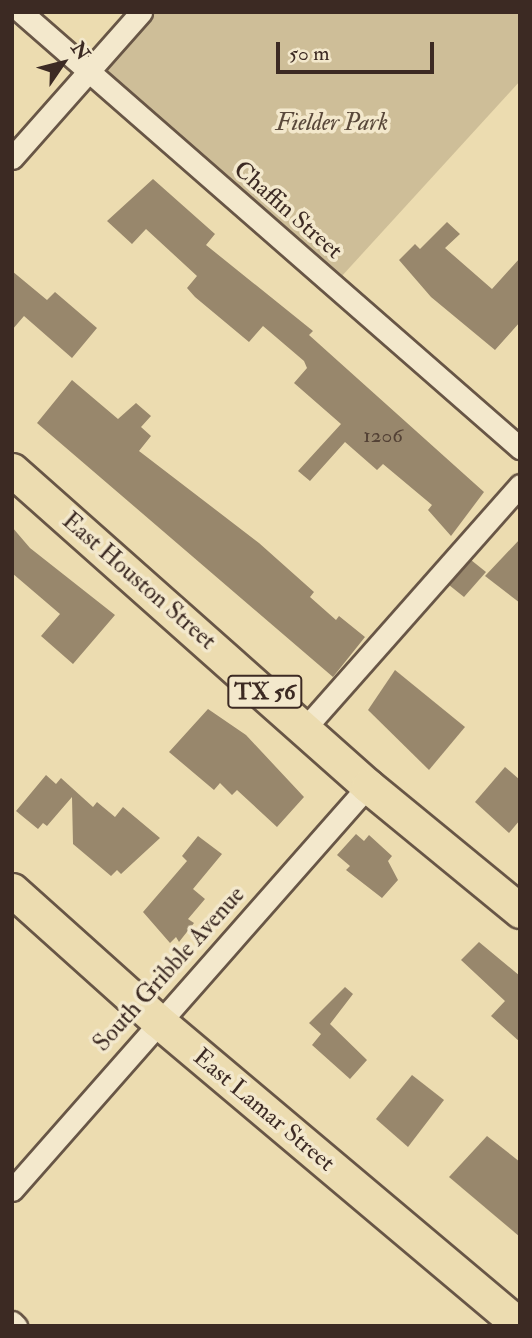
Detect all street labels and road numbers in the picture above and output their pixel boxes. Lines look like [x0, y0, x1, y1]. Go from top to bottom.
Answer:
street label: Chaffin Street [228, 155, 348, 265]
street label: East Houston Street [56, 506, 222, 656]
road number: TX 56 [226, 672, 304, 712]
street label: South Gribble Avenue [87, 881, 251, 1057]
street label: East Lamar Street [187, 1042, 341, 1178]

